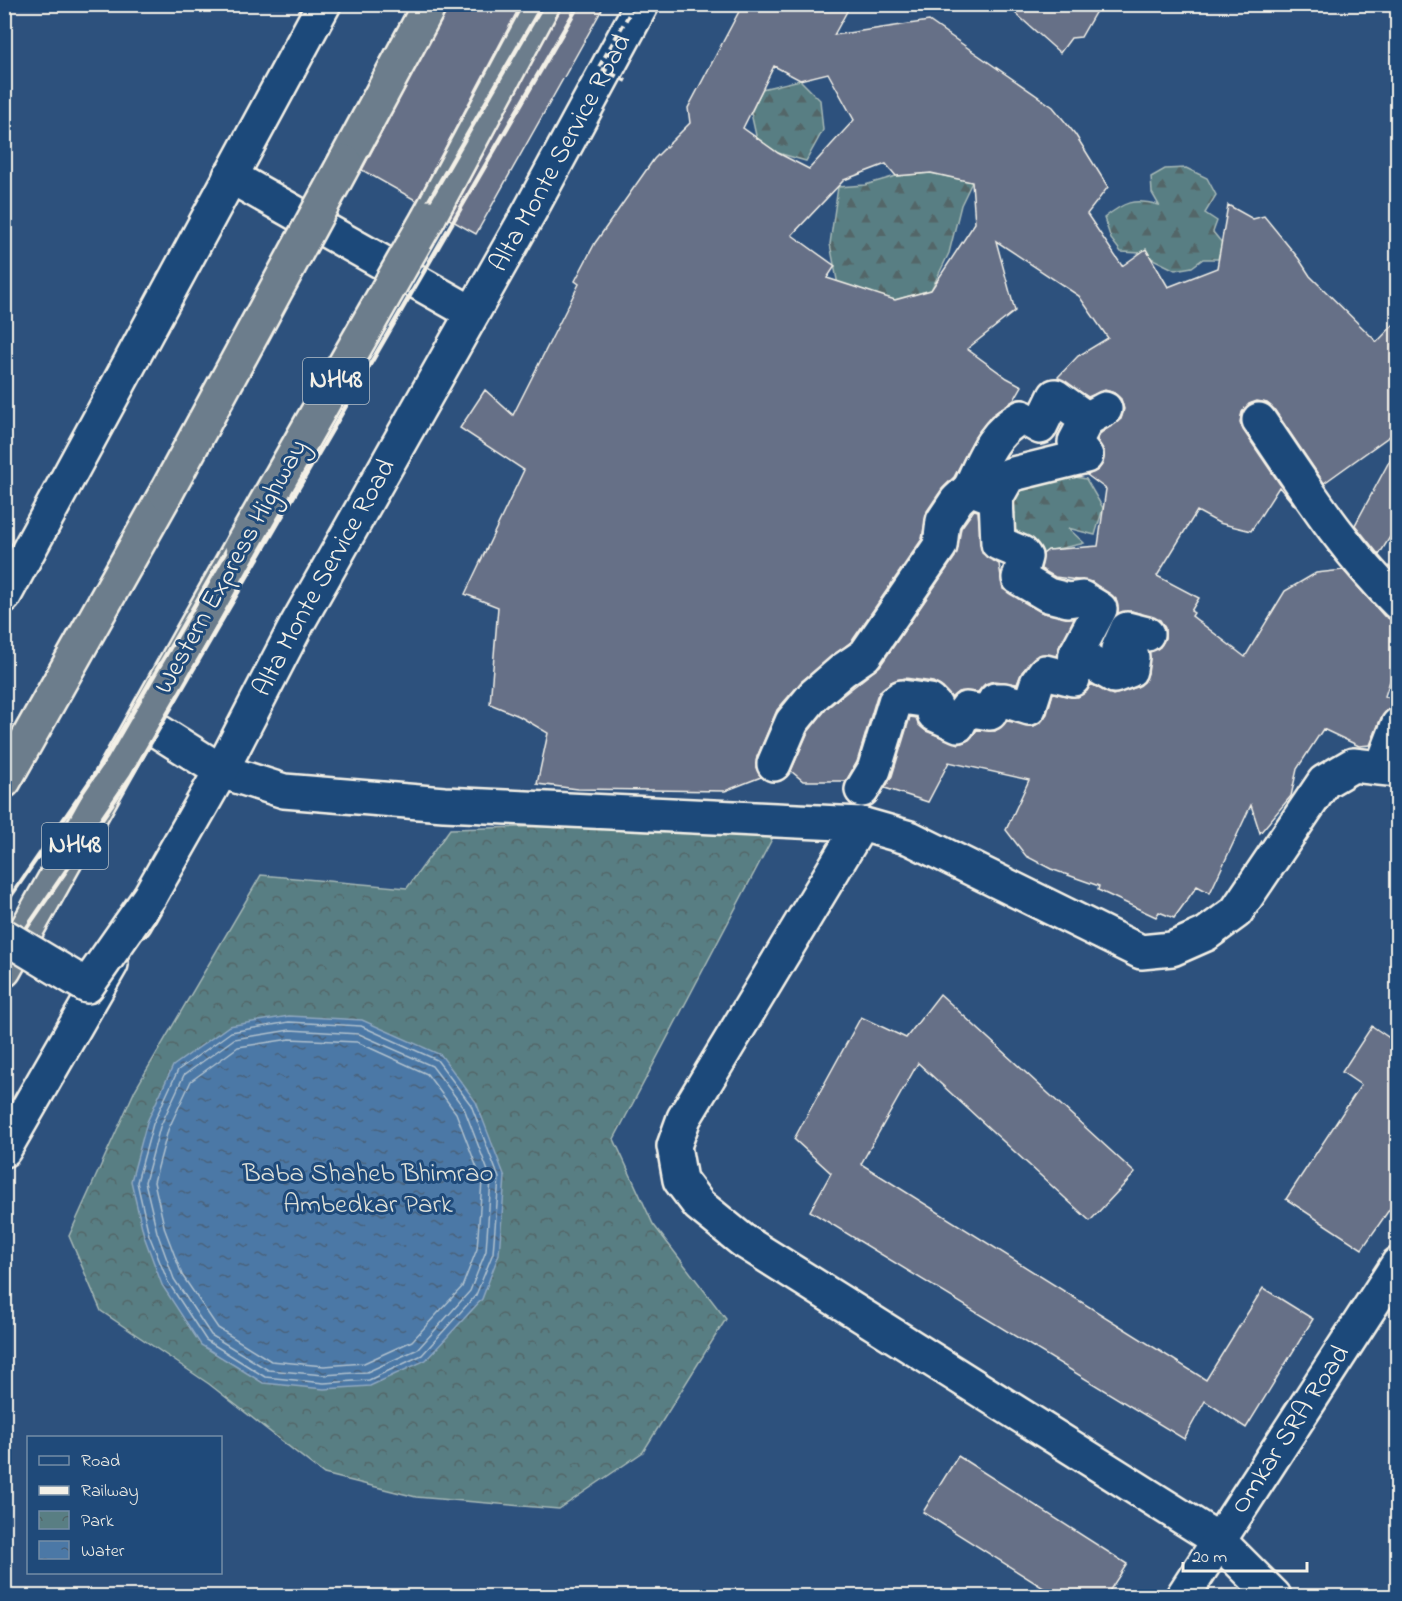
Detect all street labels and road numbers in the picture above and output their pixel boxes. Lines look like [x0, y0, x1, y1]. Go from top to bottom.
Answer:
street label: Alta Monte Service Road [480, 27, 642, 279]
road number: NH48 [303, 358, 369, 404]
street label: Western Express Highway [146, 432, 318, 702]
street label: Alta Monte Service Road [243, 452, 406, 703]
road number: NH48 [42, 823, 108, 869]
street label: Omkar SRA Road [1221, 1337, 1360, 1522]

